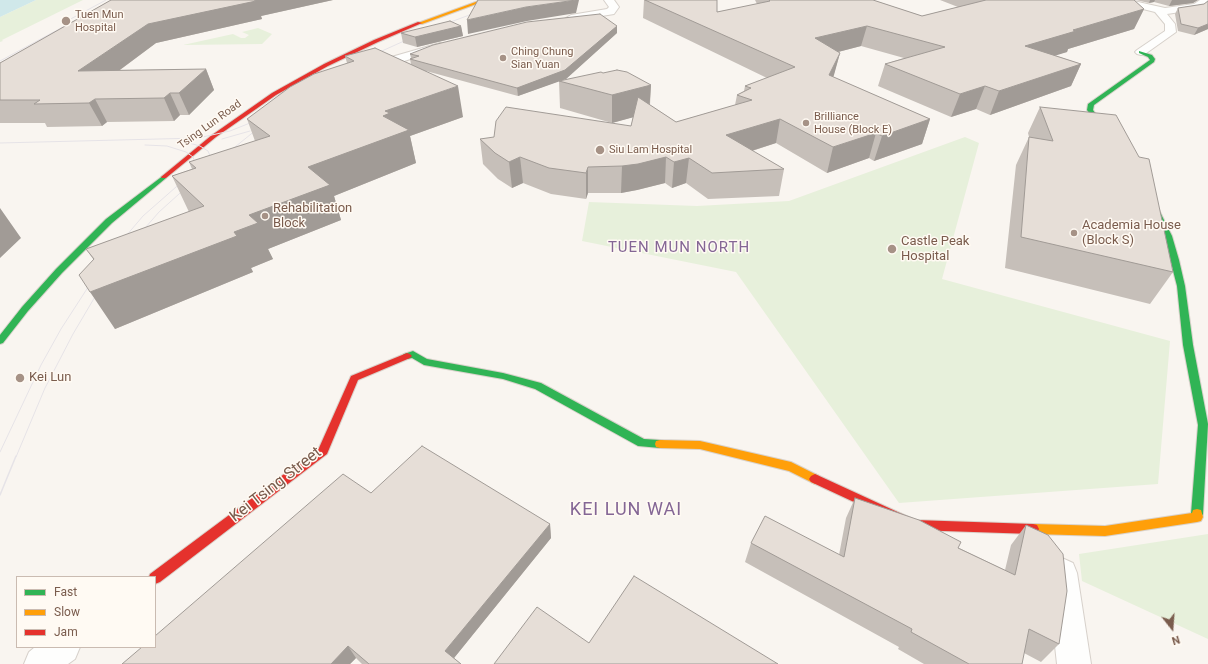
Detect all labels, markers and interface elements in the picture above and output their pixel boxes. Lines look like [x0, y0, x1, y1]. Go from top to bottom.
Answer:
place label: Tuen Mun Hospital [75, 8, 123, 34]
marker: Tuen Mun Hospital [60, 15, 72, 27]
place label: Ching Chung Sian Yuan [511, 45, 573, 71]
marker: Ching Chung Sian Yuan [498, 53, 508, 63]
street label: Tsing Lun Road [176, 98, 244, 152]
place label: Brilliance House (Block E) [814, 110, 892, 136]
marker: Brilliance House (Block E) [801, 118, 811, 128]
place label: Siu Lam Hospital [609, 143, 692, 157]
marker: Siu Lam Hospital [594, 144, 606, 156]
place label: Rehabilitation Block [273, 201, 352, 232]
marker: Rehabilitation Block [260, 211, 270, 221]
place label: Academia House (Block S) [1082, 218, 1181, 249]
marker: Academia House (Block S) [1069, 228, 1079, 238]
place label: Castle Peak Hospital [901, 234, 969, 265]
district label: TUEN MUN NORTH [608, 239, 750, 257]
marker: Castle Peak Hospital [886, 243, 898, 255]
place label: Kei Lun [29, 370, 71, 386]
marker: Kei Lun [14, 372, 26, 384]
street label: Kei Tsing Street [226, 443, 326, 527]
district label: KEI LUN WAI [570, 499, 682, 521]
legend [16, 576, 156, 648]
text: Fast [54, 585, 77, 599]
text: Slow [54, 605, 80, 619]
north arrow [1152, 608, 1192, 648]
text: Jam [54, 625, 78, 639]
text: N [1170, 633, 1181, 647]

